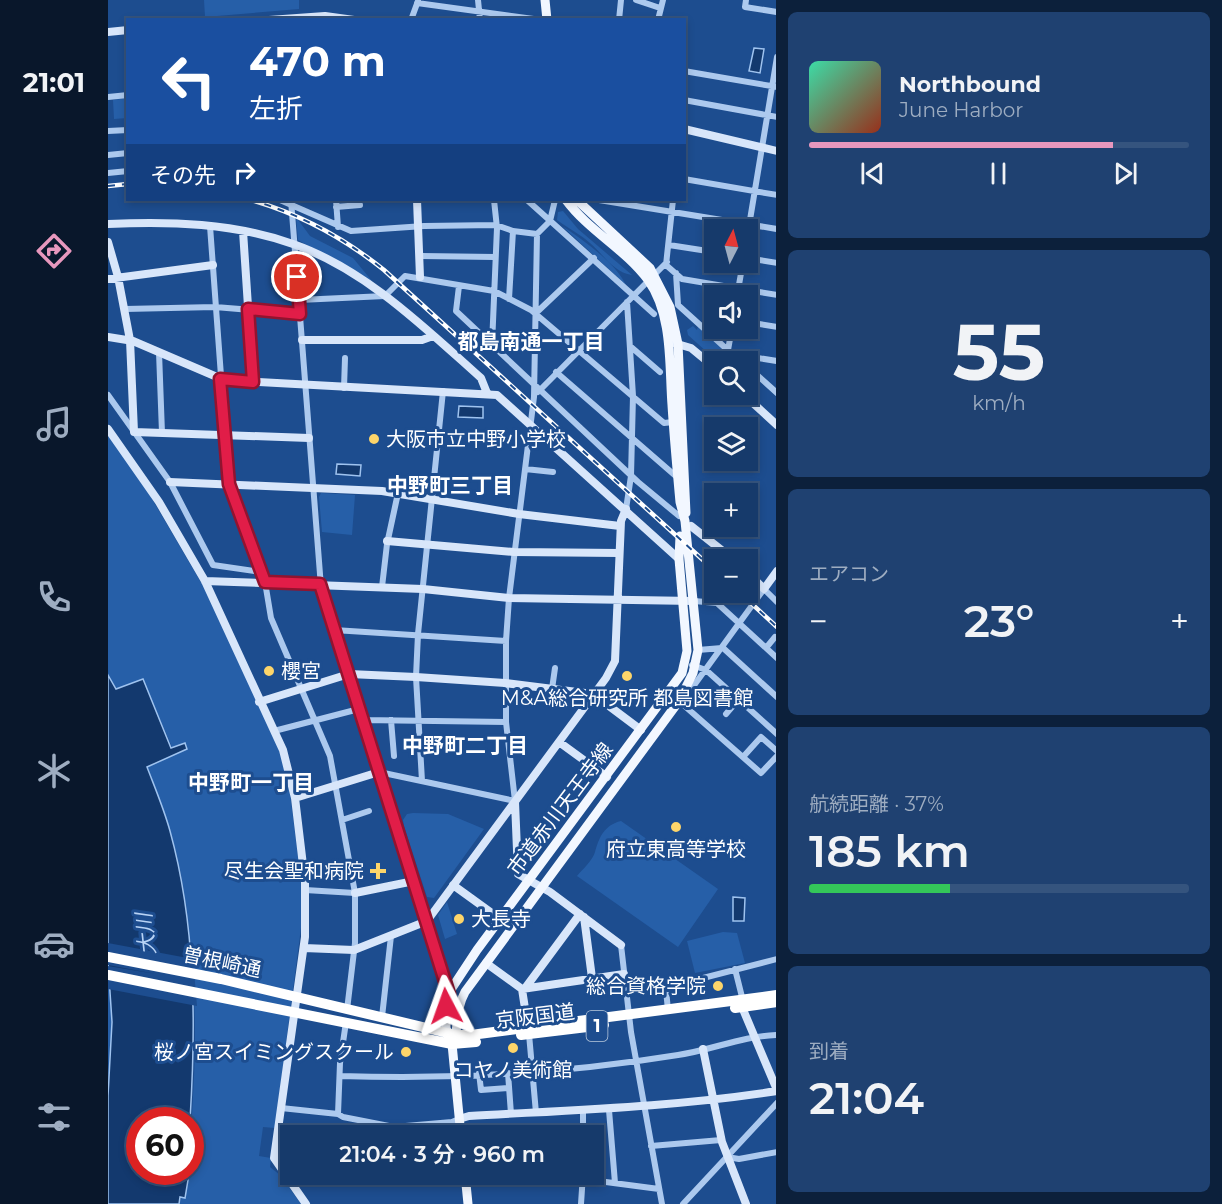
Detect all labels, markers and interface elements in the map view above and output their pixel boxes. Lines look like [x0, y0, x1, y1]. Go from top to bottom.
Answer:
text: 470 m [249, 35, 386, 87]
icon: left [150, 42, 228, 120]
text: 21:01 [23, 66, 85, 99]
text: Northbound [899, 71, 1041, 98]
text: 左折 [249, 92, 303, 125]
text: June Harbor [899, 98, 1023, 122]
icon: right [228, 156, 261, 189]
icon: previous [856, 157, 889, 190]
icon: pause [982, 157, 1015, 190]
icon: next [1109, 157, 1142, 190]
text: その先 [150, 162, 216, 189]
north arrow [704, 219, 758, 273]
map controls [704, 219, 758, 603]
icon: directions [33, 230, 75, 272]
pin [271, 251, 322, 302]
icon: arrive [280, 260, 313, 293]
button: sound [704, 285, 758, 339]
text: 55 [953, 304, 1045, 400]
district label: 都島南通一丁目 [458, 329, 605, 354]
button: search [704, 351, 758, 405]
text: km/h [972, 391, 1026, 415]
icon: music [33, 403, 75, 445]
button: layers [704, 417, 758, 471]
place label: 大阪市立中野小学校 [386, 427, 566, 451]
marker: 大阪市立中野小学校 [367, 432, 381, 446]
district label: 中野町三丁目 [387, 473, 513, 498]
button: + [704, 483, 758, 537]
button: − [704, 549, 758, 603]
text: エアコン [809, 562, 889, 586]
icon: phone [33, 576, 75, 618]
text: 23° [964, 593, 1034, 648]
text: − [809, 601, 828, 641]
text: + [1170, 601, 1189, 641]
place label: 櫻宮 [281, 659, 321, 683]
marker: 櫻宮 [262, 664, 276, 678]
marker: M&A総合研究所 都島図書館 [620, 669, 634, 683]
place label: M&A総合研究所 都島図書館 [501, 686, 753, 710]
district label: 中野町二丁目 [402, 733, 528, 758]
street label: 市道赤川天王寺線 [502, 738, 618, 880]
icon: climate [33, 750, 75, 792]
district label: 中野町一丁目 [188, 770, 314, 795]
text: 航続距離 · 37% [809, 792, 944, 816]
marker: 府立東高等学校 [669, 820, 683, 834]
text: 185 km [809, 823, 970, 878]
place label: 府立東高等学校 [606, 837, 746, 861]
place label: 尽生会聖和病院 [224, 859, 364, 883]
marker: 尽生会聖和病院 [369, 862, 387, 880]
place label: 大長寺 [471, 907, 531, 931]
water label: 大川 [131, 910, 160, 956]
marker: 大長寺 [452, 912, 466, 926]
icon: car [33, 923, 75, 965]
street label: 曽根崎通 [180, 942, 264, 982]
position arrow [414, 974, 478, 1038]
place label: 総合資格学院 [586, 974, 706, 998]
marker: 総合資格学院 [711, 979, 725, 993]
street label: 京阪国道 [494, 999, 576, 1033]
road number: 1 [586, 1011, 608, 1041]
text: 到着 [809, 1039, 849, 1063]
place label: 桜ノ宮スイミングスクール [154, 1040, 394, 1064]
marker: コヤノ美術館 [506, 1041, 520, 1055]
marker: 桜ノ宮スイミングスクール [399, 1045, 413, 1059]
place label: コヤノ美術館 [454, 1058, 572, 1082]
text: 21:04 [809, 1070, 924, 1125]
icon: filters [33, 1096, 75, 1138]
speed limit sign: 60 [126, 1107, 204, 1185]
text: 21:04 · 3 分 · 960 m [339, 1141, 545, 1168]

